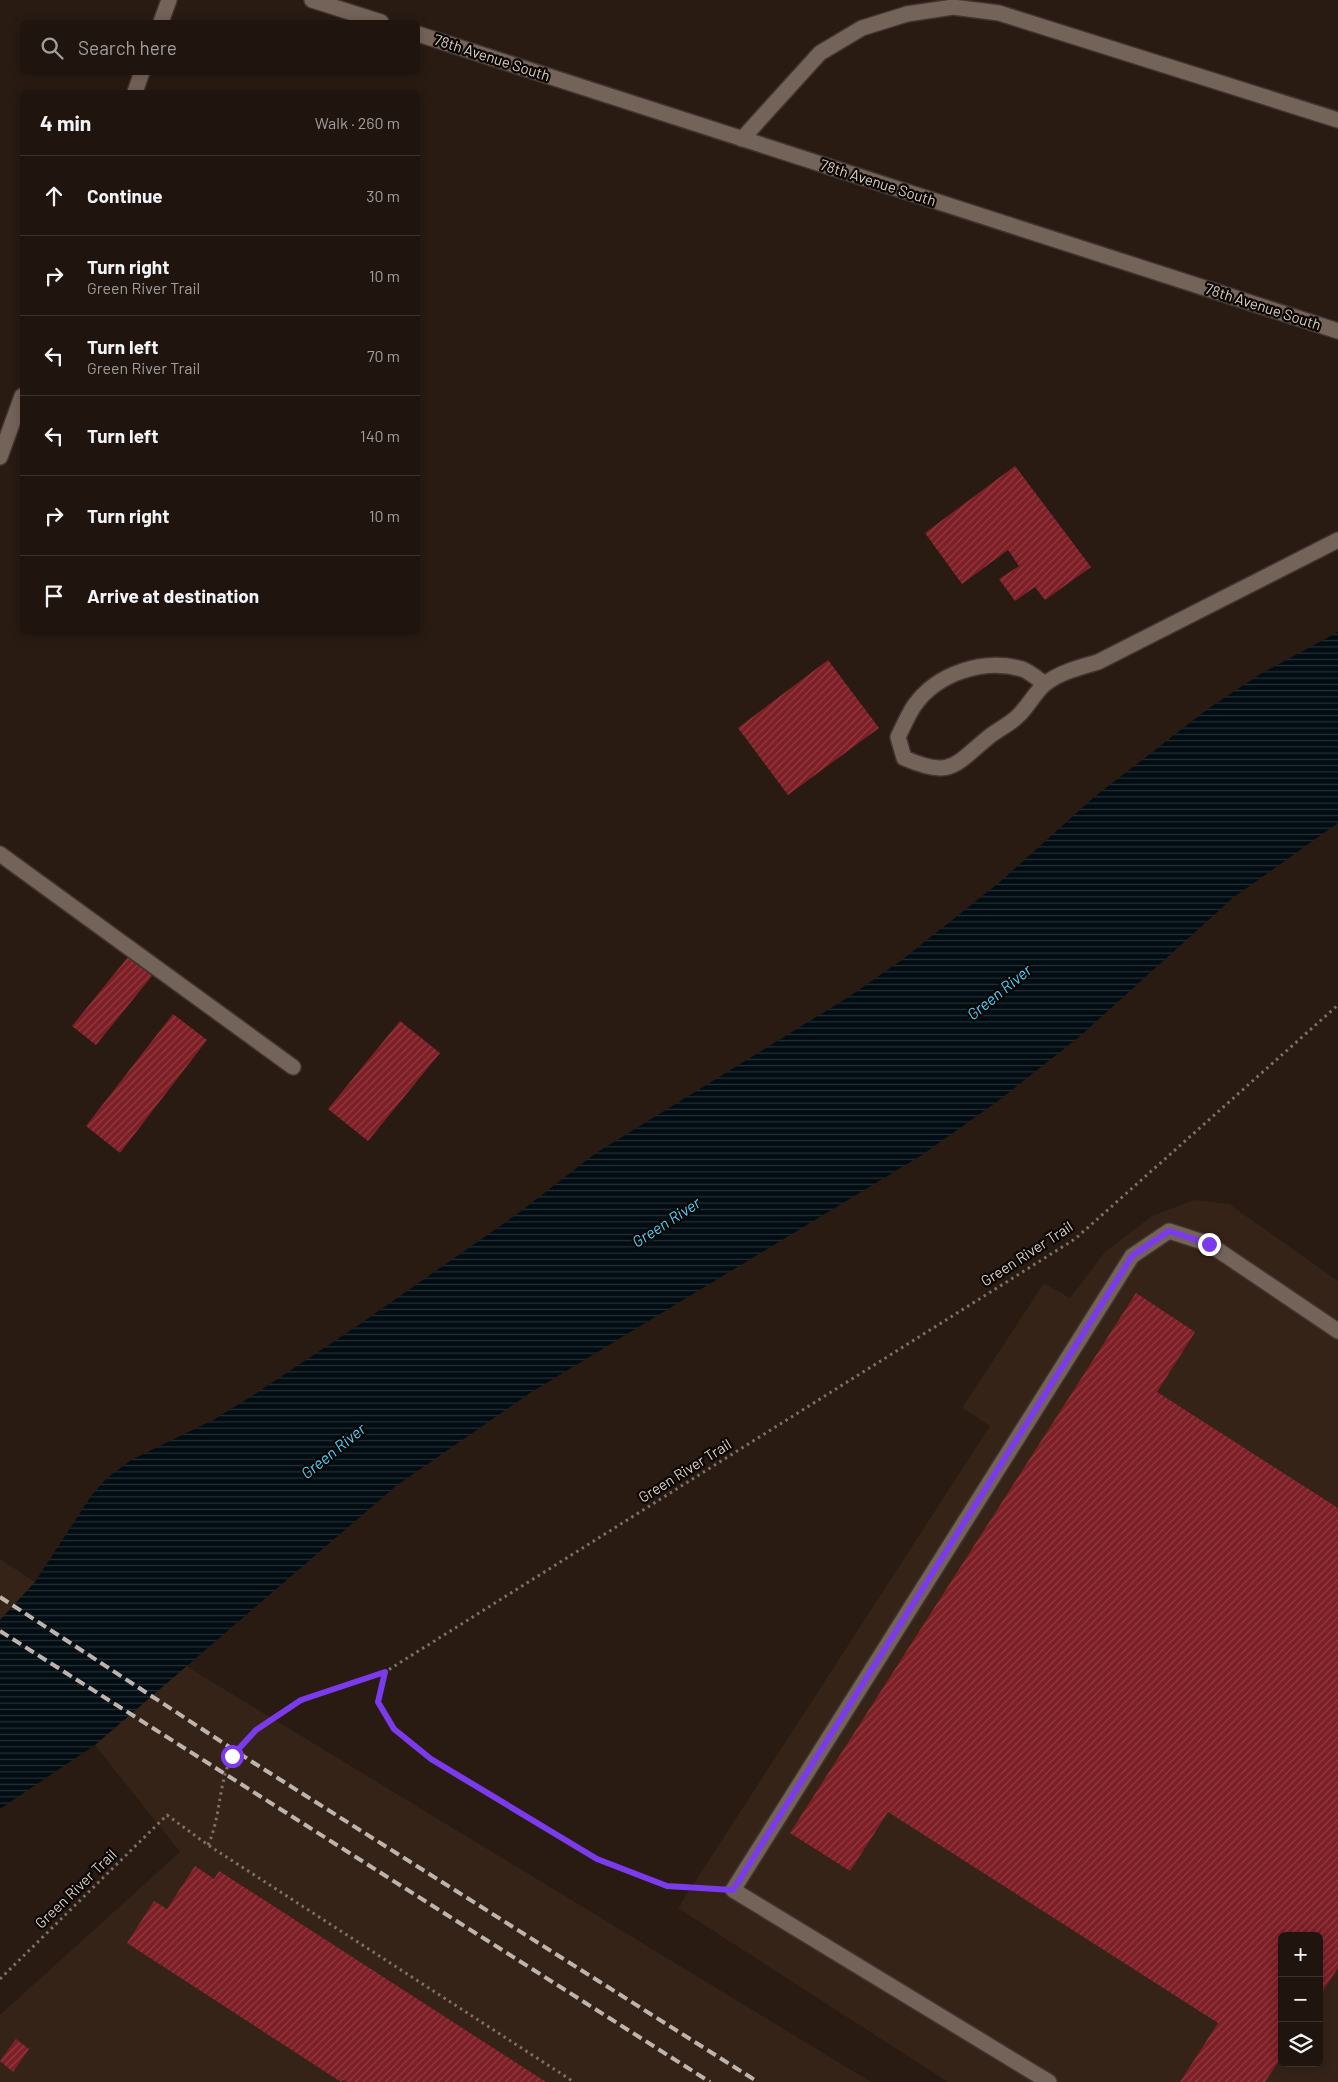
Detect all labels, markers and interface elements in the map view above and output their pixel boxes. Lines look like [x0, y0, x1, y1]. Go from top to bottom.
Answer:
search box [20, 20, 420, 75]
street label: 78th Avenue South [432, 30, 552, 84]
icon: search [38, 34, 66, 62]
text: Search here [78, 36, 177, 59]
text: 4 min [40, 110, 91, 135]
text: Walk · 260 m [315, 113, 400, 132]
street label: 78th Avenue South [818, 155, 938, 209]
icon: ahead [40, 182, 68, 210]
text: Continue [87, 184, 163, 207]
text: 30 m [366, 186, 400, 205]
text: Turn right [87, 255, 169, 278]
icon: right [40, 262, 68, 290]
text: 10 m [369, 266, 400, 285]
text: Green River Trail [87, 278, 200, 297]
street label: 78th Avenue South [1203, 279, 1323, 333]
text: Turn left [87, 335, 158, 358]
icon: left [40, 342, 68, 370]
text: 70 m [367, 346, 400, 365]
text: Green River Trail [87, 358, 200, 377]
icon: left [40, 422, 68, 450]
text: Turn left [87, 424, 158, 447]
text: 140 m [360, 426, 400, 445]
icon: right [40, 502, 68, 530]
text: Turn right [87, 504, 169, 527]
text: 10 m [369, 506, 400, 525]
icon: arrive [40, 582, 68, 610]
text: Arrive at destination [87, 584, 259, 607]
water label: Green River [963, 959, 1036, 1023]
water label: Green River [628, 1192, 705, 1251]
street label: Green River Trail [977, 1217, 1076, 1290]
route end [1198, 1233, 1221, 1256]
water label: Green River [297, 1418, 370, 1482]
street label: Green River Trail [635, 1434, 734, 1506]
route start [221, 1745, 244, 1768]
street label: Green River Trail [31, 1845, 120, 1932]
map controls [1278, 1932, 1323, 2067]
button: + [1278, 1932, 1323, 1977]
button: − [1278, 1977, 1323, 2022]
button: layers [1278, 2022, 1323, 2067]

